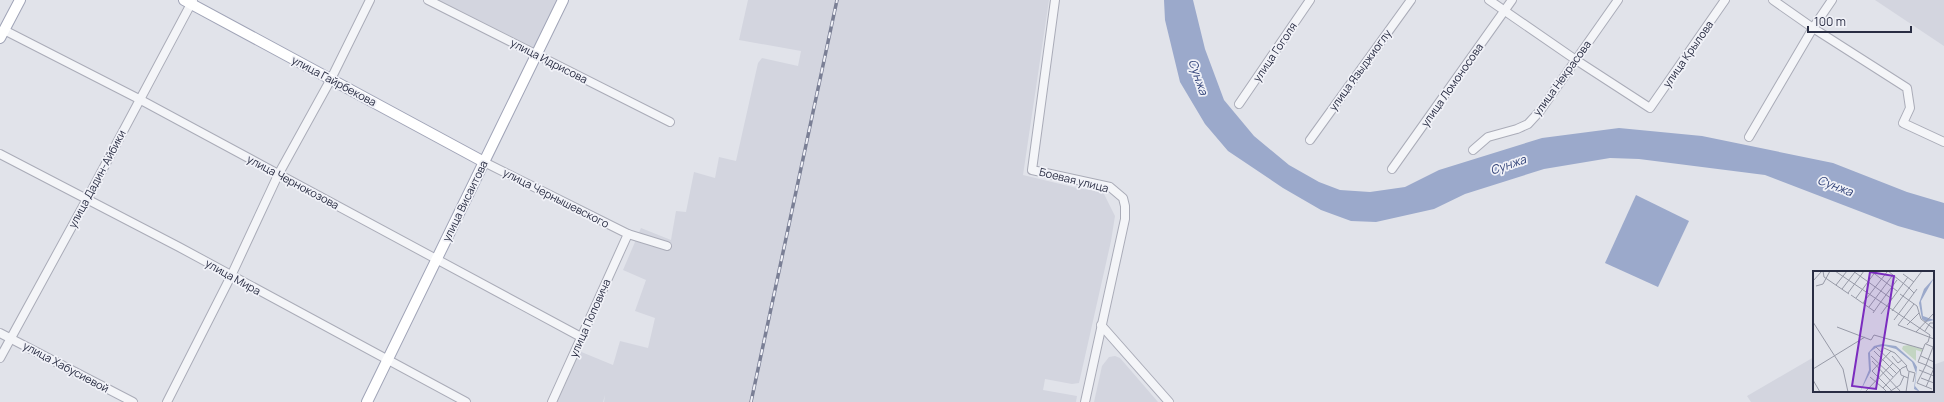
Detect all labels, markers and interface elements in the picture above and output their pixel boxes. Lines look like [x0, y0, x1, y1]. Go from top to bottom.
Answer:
scale bar [1808, 8, 1911, 34]
text: 100 m [1814, 13, 1846, 30]
street label: улица Крылова [1659, 17, 1716, 90]
street label: улица Гоголя [1249, 19, 1300, 84]
street label: улица Языджиоглу [1325, 26, 1394, 113]
street label: улица Идрисова [508, 35, 590, 86]
street label: улица Некрасова [1529, 37, 1594, 118]
street label: улица Ломоносова [1417, 40, 1486, 130]
street label: улица Гайрбекова [289, 52, 379, 109]
water label: Сунжа [1184, 57, 1213, 98]
street label: улица Дадин-Айбики [64, 127, 129, 230]
water label: Сунжа [1488, 150, 1529, 179]
street label: улица Чернокозова [245, 151, 342, 212]
street label: улица Висаитова [438, 158, 491, 244]
street label: улица Чернышевского [501, 164, 612, 231]
street label: Боевая улица [1038, 164, 1110, 195]
water label: Сунжа [1815, 171, 1857, 201]
street label: улица Мира [203, 255, 264, 298]
inset map [1813, 271, 1934, 392]
street label: улица Поповича [566, 276, 614, 359]
street label: улица Хабусиевой [21, 338, 112, 396]

